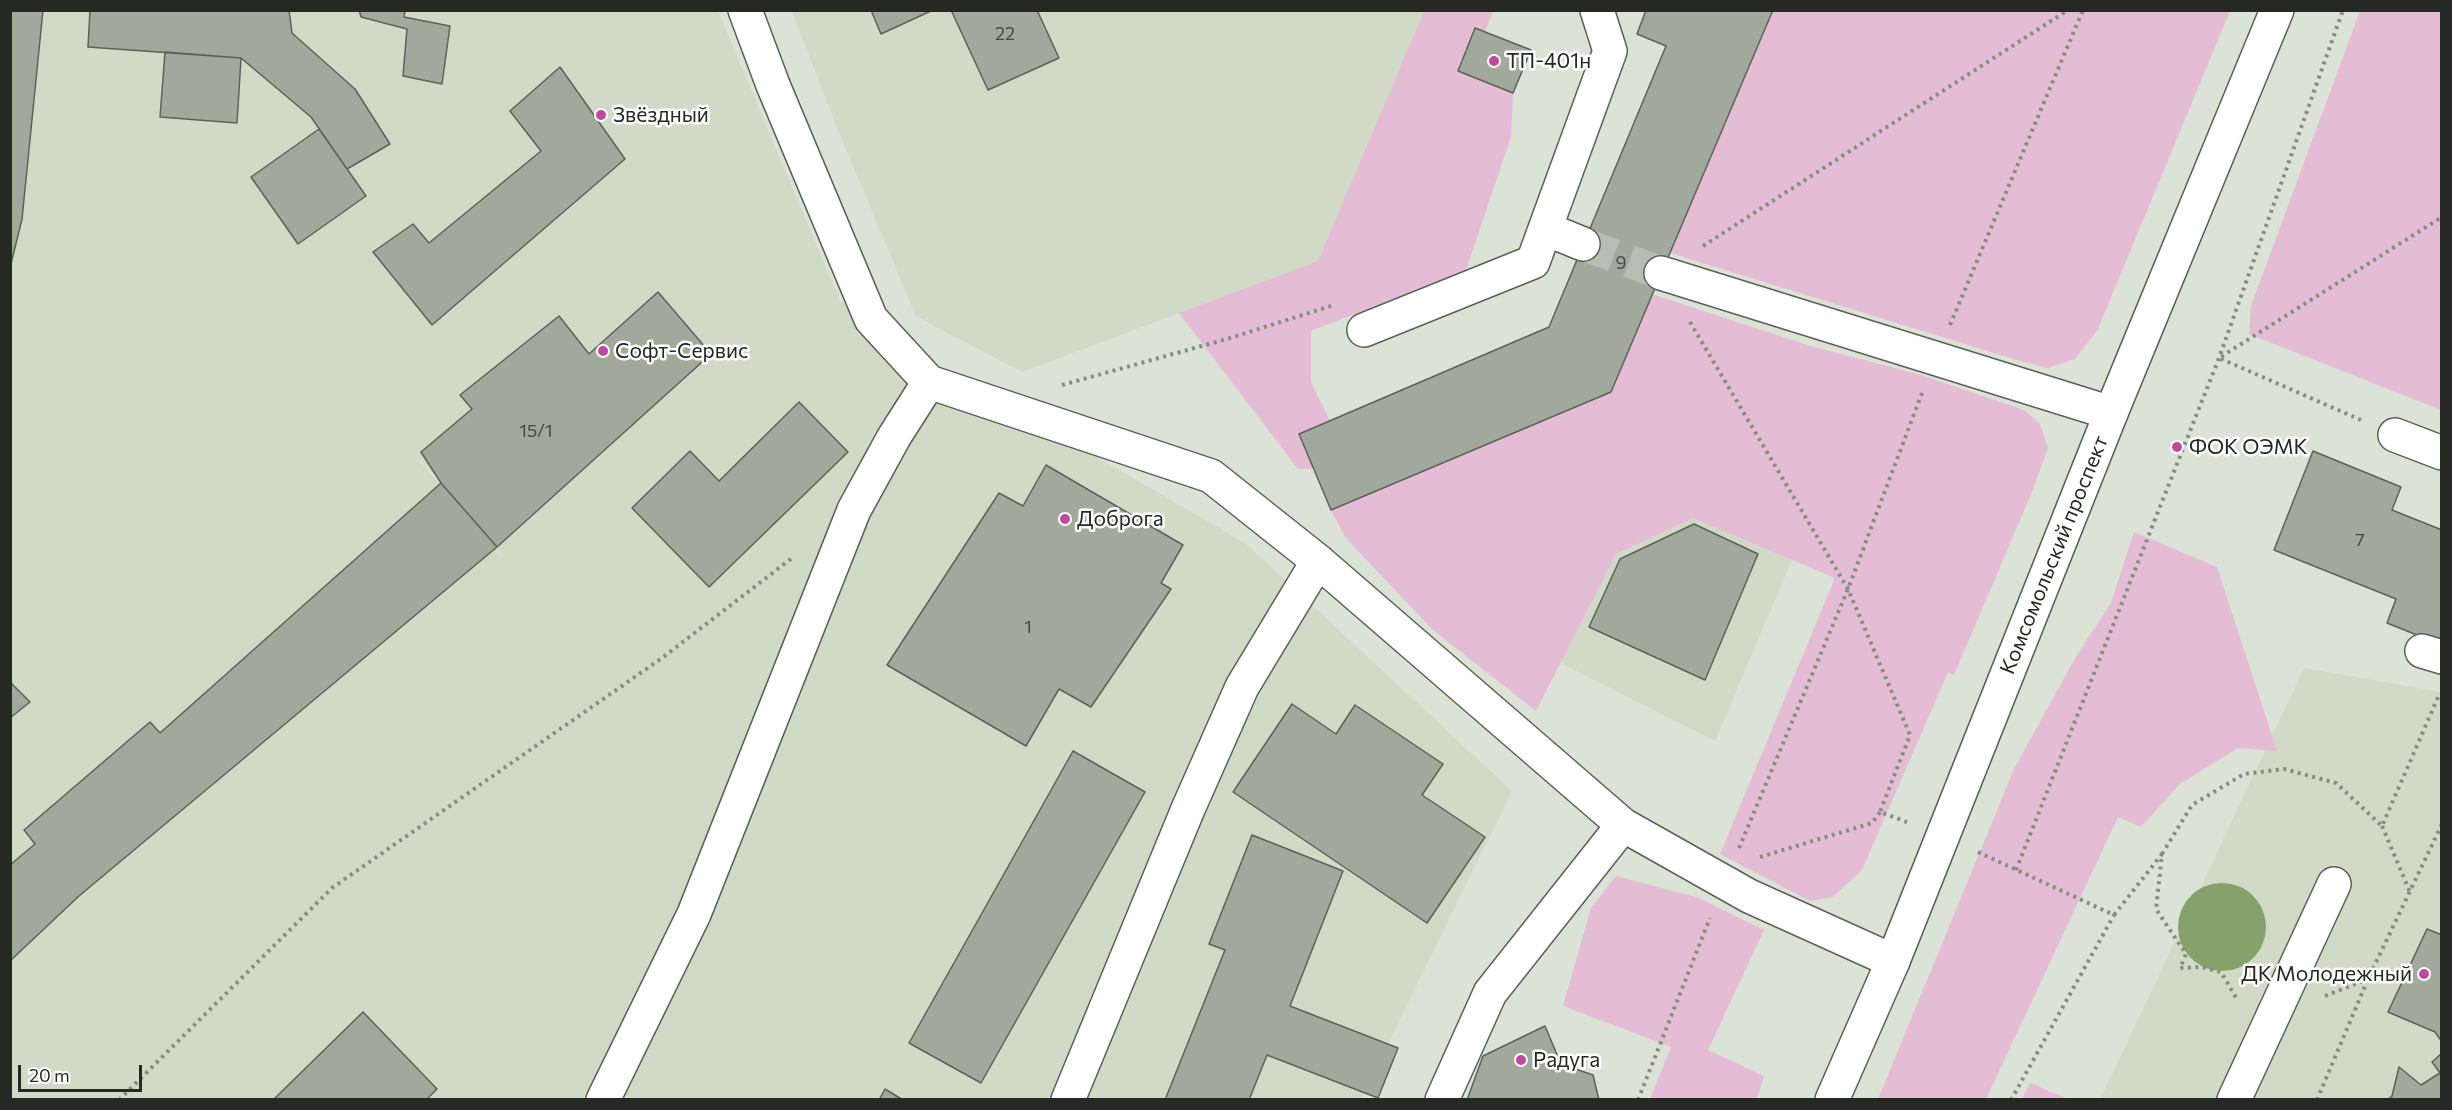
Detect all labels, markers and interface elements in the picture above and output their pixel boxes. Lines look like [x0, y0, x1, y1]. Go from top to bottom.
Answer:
house number: 22 [995, 23, 1015, 45]
place label: ТП-401н [1506, 48, 1591, 74]
marker: ТП-401н [1487, 54, 1501, 68]
place label: Звёздный [613, 102, 709, 128]
marker: Звёздный [594, 108, 608, 122]
house number: 9 [1616, 252, 1626, 274]
place label: Софт-Сервис [615, 338, 748, 364]
marker: Софт-Сервис [596, 344, 610, 358]
house number: 15/1 [519, 420, 553, 442]
street label: Комсомольский проспект [1995, 432, 2113, 678]
place label: ФОК ОЭМК [2189, 434, 2308, 460]
marker: ФОК ОЭМК [2170, 440, 2184, 454]
place label: Доброга [1077, 506, 1164, 532]
marker: Доброга [1058, 512, 1072, 526]
house number: 7 [2355, 529, 2365, 551]
house number: 1 [1024, 616, 1032, 638]
place label: ДК Молодежный [2241, 961, 2412, 987]
marker: ДК Молодежный [2417, 967, 2431, 981]
place label: Радуга [1533, 1047, 1600, 1073]
scale bar [21, 1053, 146, 1091]
marker: Радуга [1514, 1053, 1528, 1067]
text: 20 m [29, 1064, 70, 1086]

